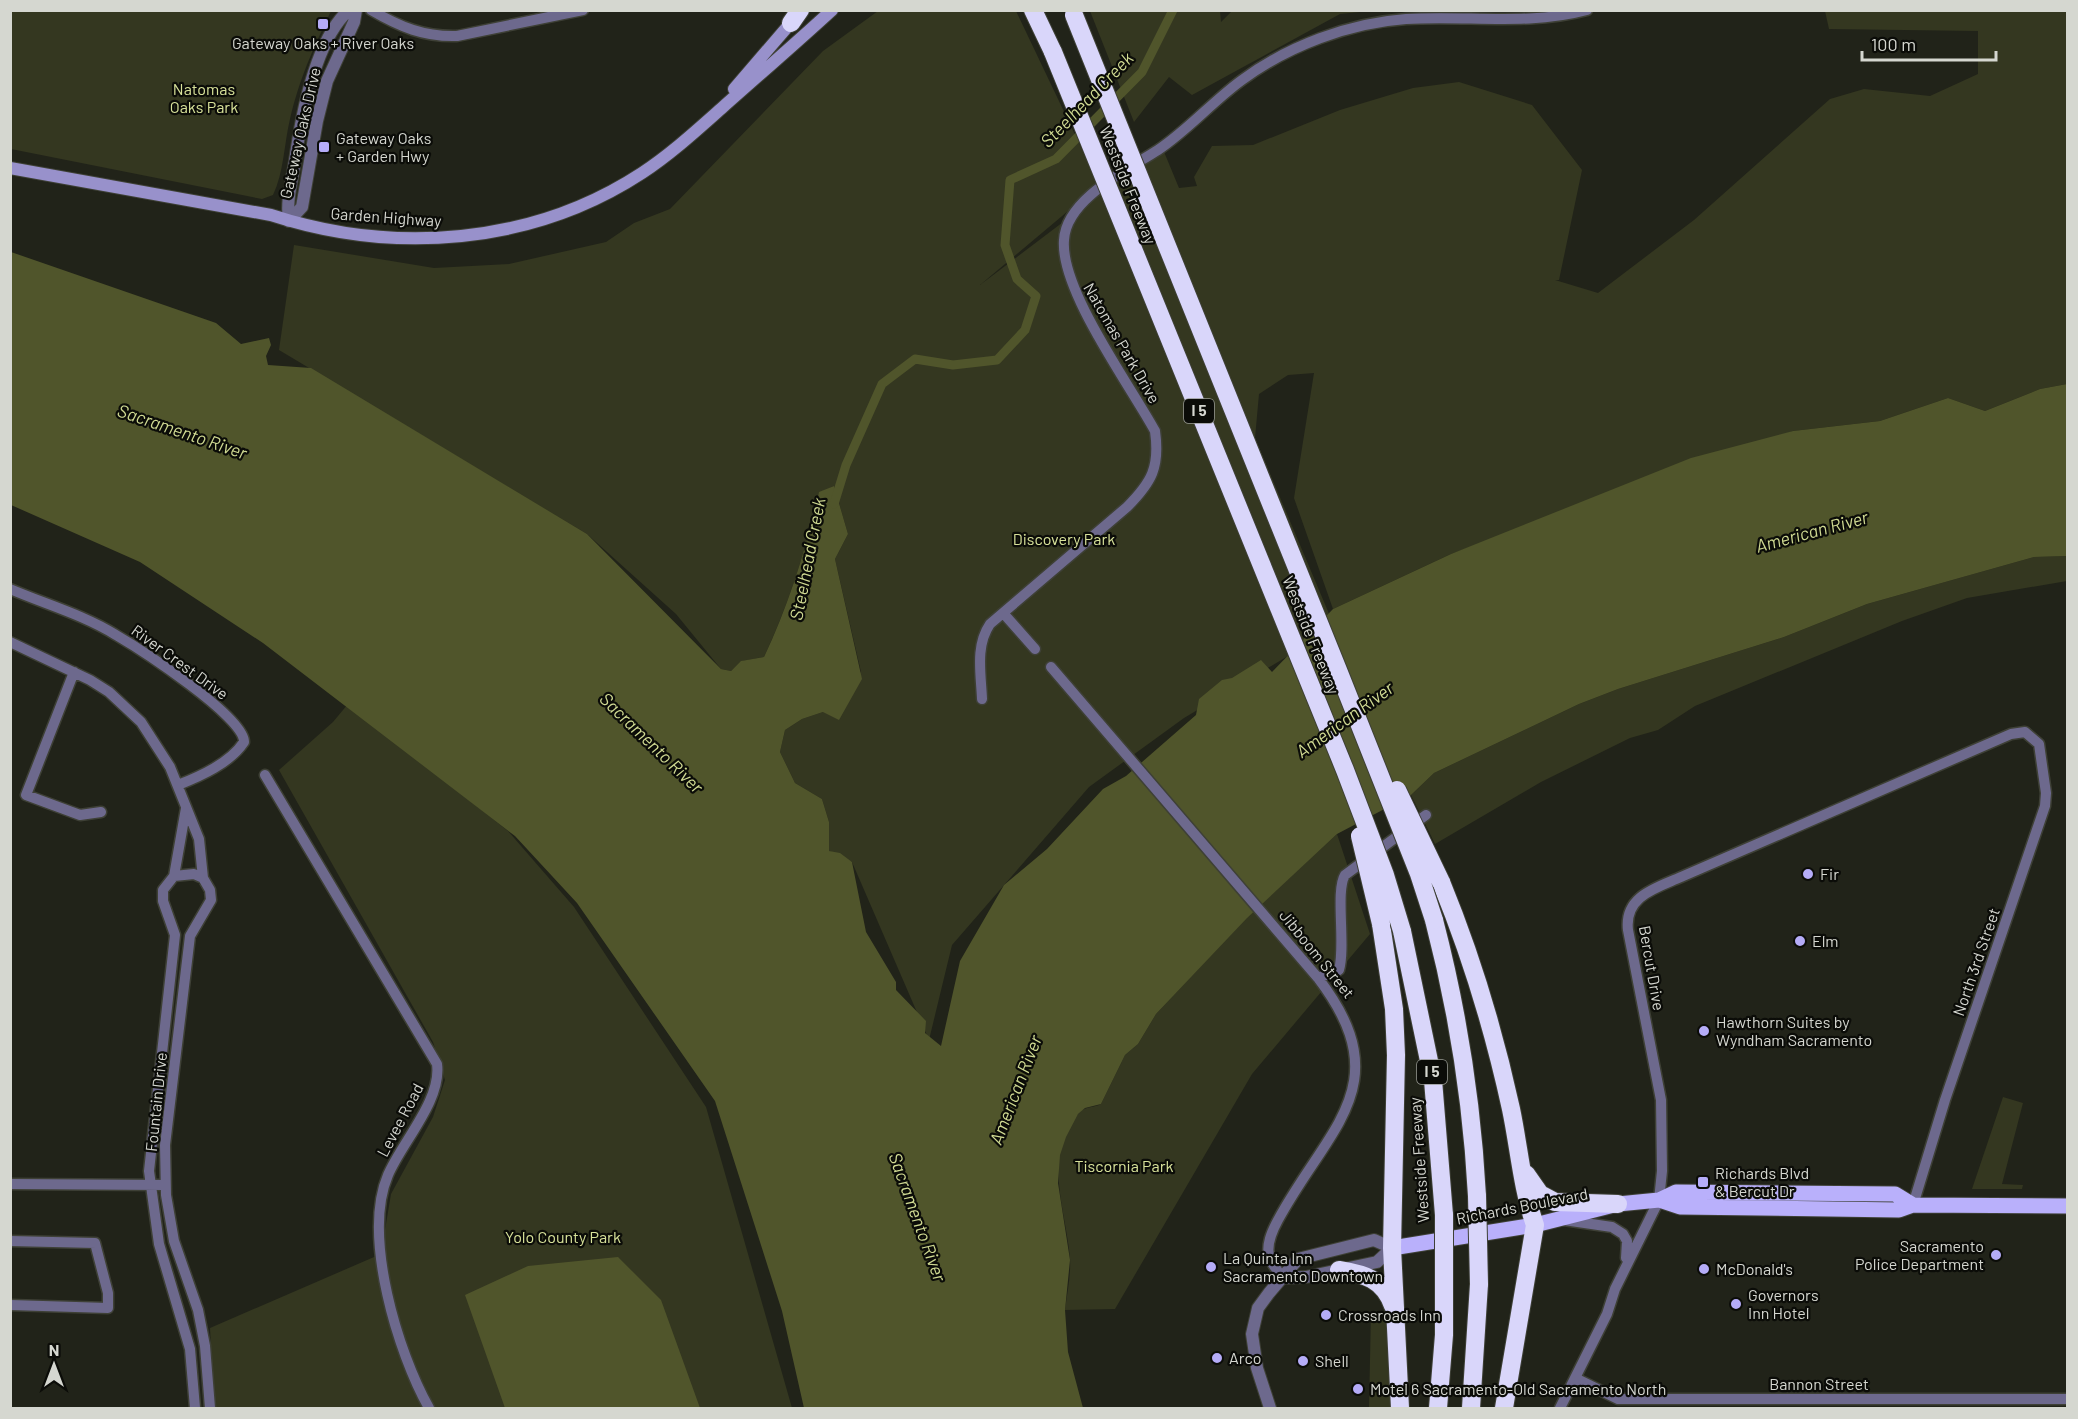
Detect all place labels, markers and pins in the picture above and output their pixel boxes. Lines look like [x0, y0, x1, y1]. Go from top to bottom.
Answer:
marker: Gateway Oaks + River Oaks [316, 17, 330, 31]
place label: Gateway Oaks + River Oaks [232, 33, 414, 52]
place label: Gateway Oaks + Garden Hwy [336, 128, 431, 165]
marker: Gateway Oaks + Garden Hwy [317, 140, 331, 154]
place label: Fir [1820, 864, 1839, 883]
marker: Fir [1801, 867, 1815, 881]
place label: Elm [1812, 931, 1839, 950]
marker: Elm [1793, 934, 1807, 948]
place label: Hawthorn Suites by Wyndham Sacramento [1716, 1012, 1872, 1049]
marker: Hawthorn Suites by Wyndham Sacramento [1697, 1024, 1711, 1038]
place label: Richards Blvd & Bercut Dr [1715, 1163, 1809, 1200]
marker: Richards Blvd & Bercut Dr [1696, 1175, 1710, 1189]
place label: Sacramento Police Department [1855, 1236, 1984, 1273]
place label: La Quinta Inn Sacramento Downtown [1223, 1248, 1383, 1285]
marker: Sacramento Police Department [1989, 1248, 2003, 1262]
place label: McDonald's [1716, 1259, 1793, 1278]
marker: La Quinta Inn Sacramento Downtown [1204, 1260, 1218, 1274]
marker: McDonald's [1697, 1262, 1711, 1276]
place label: Governors Inn Hotel [1748, 1285, 1819, 1322]
marker: Governors Inn Hotel [1729, 1297, 1743, 1311]
place label: Crossroads Inn [1338, 1305, 1441, 1324]
marker: Crossroads Inn [1319, 1308, 1333, 1322]
place label: Arco [1229, 1348, 1261, 1367]
marker: Arco [1210, 1351, 1224, 1365]
place label: Shell [1315, 1351, 1349, 1370]
marker: Shell [1296, 1354, 1310, 1368]
place label: Motel 6 Sacramento-Old Sacramento North [1370, 1379, 1666, 1398]
marker: Motel 6 Sacramento-Old Sacramento North [1351, 1382, 1365, 1396]

